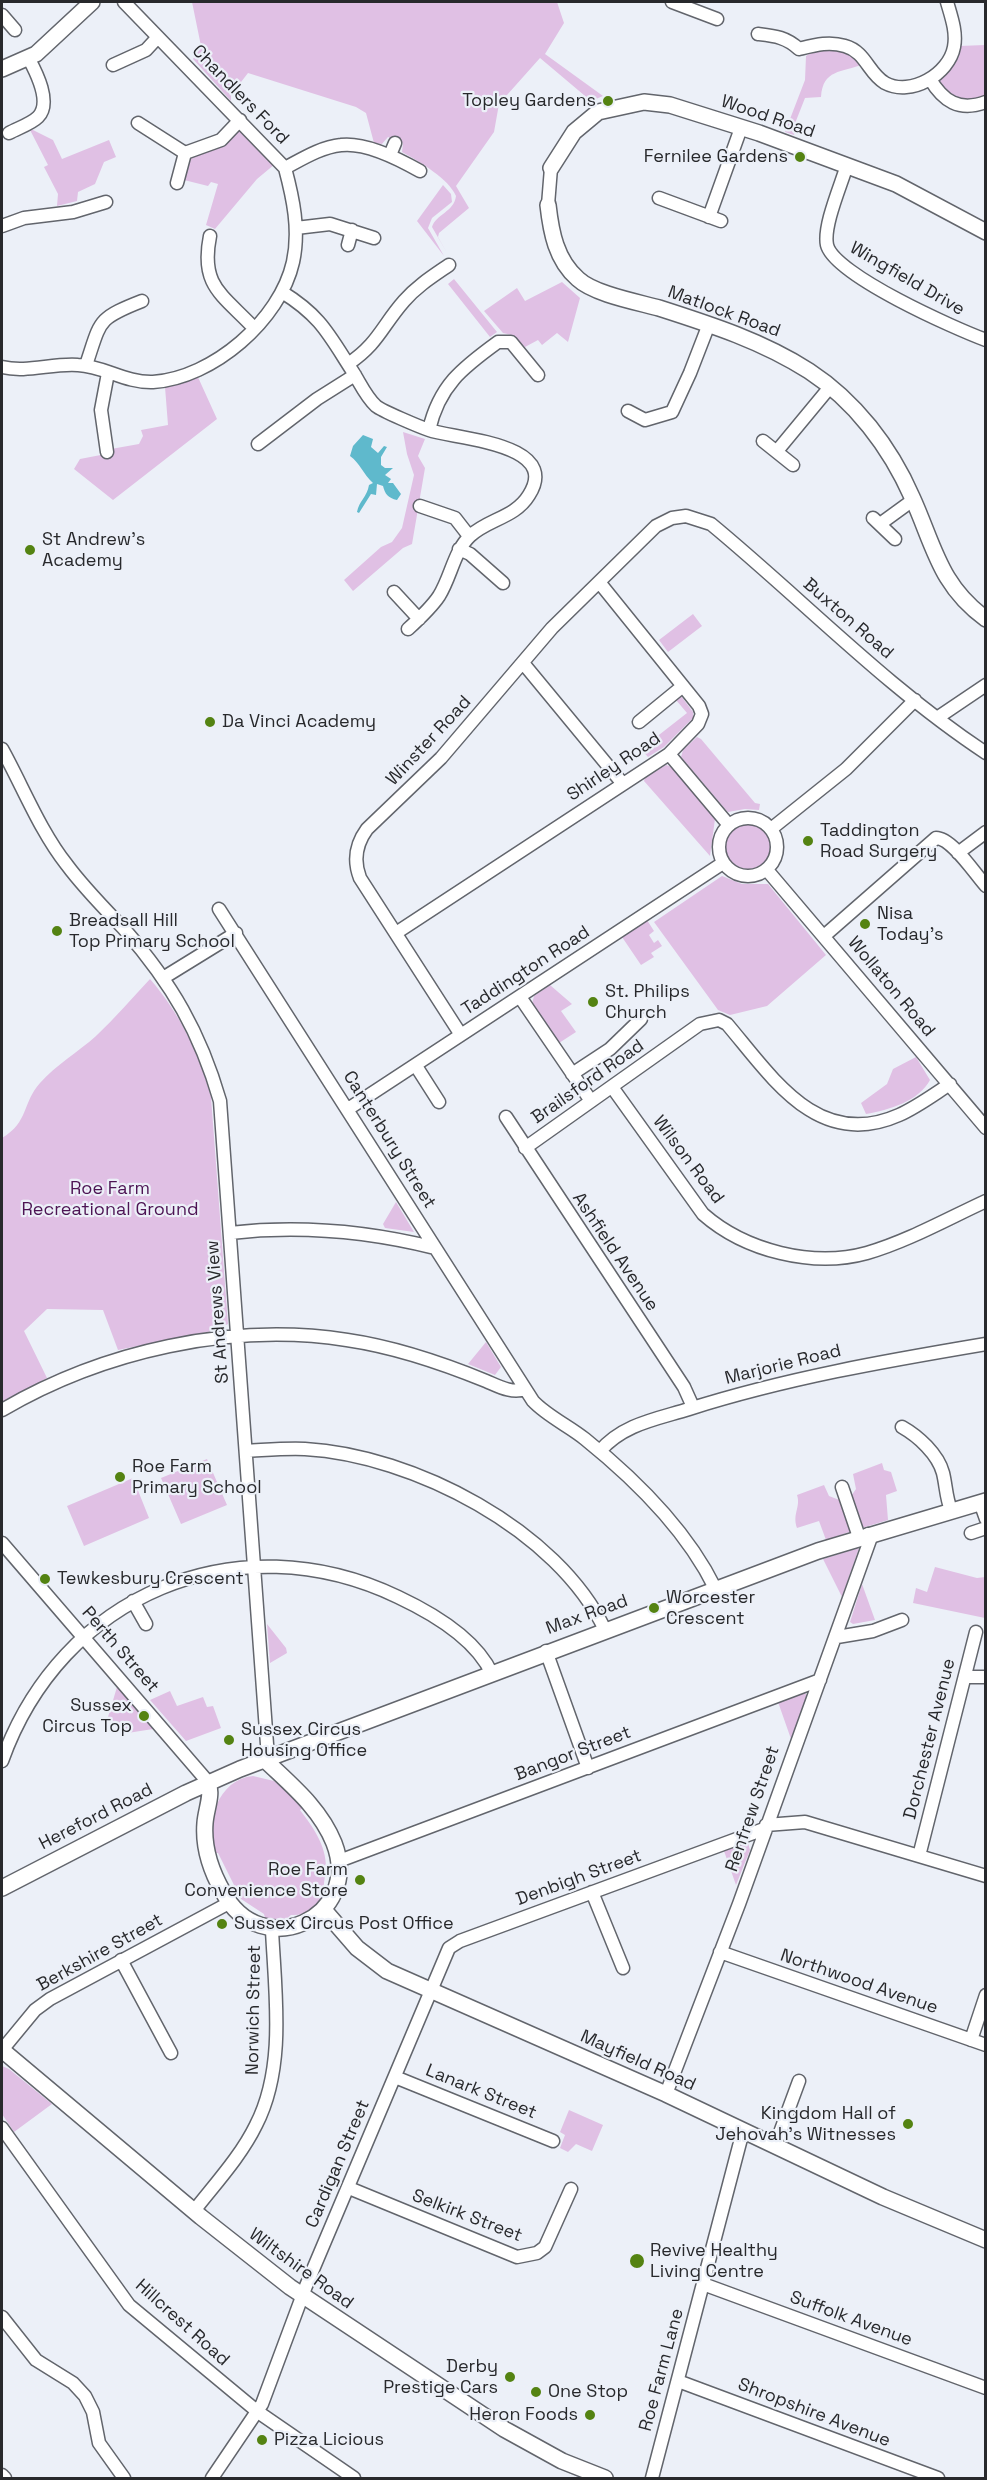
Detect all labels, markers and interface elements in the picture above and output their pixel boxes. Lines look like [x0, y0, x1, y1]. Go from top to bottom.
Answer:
street label: Chandlers Ford [187, 41, 293, 149]
place label: Topley Gardens [462, 90, 596, 112]
street label: Wood Road [718, 91, 818, 143]
marker: Topley Gardens [601, 94, 615, 108]
place label: Fernilee Gardens [644, 146, 788, 168]
marker: Fernilee Gardens [793, 150, 807, 164]
street label: Wingfield Drive [846, 237, 968, 321]
street label: Matlock Road [665, 282, 783, 342]
place label: St Andrew's Academy [42, 529, 145, 572]
marker: St Andrew's Academy [23, 543, 37, 557]
street label: Buxton Road [798, 574, 898, 664]
street label: Winster Road [382, 692, 476, 790]
place label: Da Vinci Academy [222, 711, 376, 733]
marker: Da Vinci Academy [203, 715, 217, 729]
street label: Shirley Road [563, 728, 665, 806]
place label: Taddington Road Surgery [820, 820, 937, 862]
marker: Taddington Road Surgery [801, 834, 815, 848]
place label: Nisa Today's [877, 903, 944, 946]
place label: Breadsall Hill Top Primary School [69, 910, 235, 952]
marker: Nisa Today's [858, 917, 872, 931]
street label: Taddington Road [458, 922, 594, 1020]
marker: Breadsall Hill Top Primary School [50, 924, 64, 938]
street label: Wollaton Road [843, 933, 939, 1041]
place label: St. Philips Church [605, 981, 690, 1024]
marker: St. Philips Church [586, 995, 600, 1009]
street label: Brailsford Road [528, 1035, 648, 1129]
street label: Canterbury Street [338, 1067, 440, 1213]
street label: Wilson Road [648, 1112, 728, 1208]
park label: Roe Farm Recreational Ground [21, 1178, 199, 1220]
street label: Ashfield Avenue [567, 1189, 663, 1315]
street label: St Andrews View [202, 1240, 234, 1384]
street label: Marjorie Road [723, 1340, 843, 1390]
place label: Roe Farm Primary School [132, 1456, 262, 1498]
marker: Roe Farm Primary School [113, 1470, 127, 1484]
place label: Tewkesbury Crescent [57, 1568, 244, 1590]
marker: Tewkesbury Crescent [38, 1572, 52, 1586]
place label: Worcester Crescent [666, 1587, 755, 1630]
street label: Max Road [543, 1590, 631, 1640]
marker: Worcester Crescent [647, 1601, 661, 1615]
street label: Perth Street [77, 1603, 163, 1697]
street label: Dorchester Avenue [900, 1656, 960, 1822]
place label: Sussex Circus Top [42, 1695, 132, 1738]
marker: Sussex Circus Top [137, 1709, 151, 1723]
place label: Sussex Circus Housing Office [241, 1719, 367, 1762]
street label: Bangor Street [512, 1722, 634, 1786]
marker: Sussex Circus Housing Office [222, 1733, 236, 1747]
street label: Renfrew Street [721, 1743, 785, 1875]
street label: Hereford Road [36, 1779, 156, 1855]
street label: Denbigh Street [513, 1845, 645, 1911]
place label: Roe Farm Convenience Store [184, 1859, 348, 1902]
marker: Roe Farm Convenience Store [353, 1873, 367, 1887]
street label: Berkshire Street [33, 1909, 167, 1997]
place label: Sussex Circus Post Office [234, 1913, 454, 1935]
marker: Sussex Circus Post Office [215, 1917, 229, 1931]
street label: Norwich Street [242, 1945, 266, 2075]
street label: Northwood Avenue [777, 1945, 941, 2019]
street label: Mayfield Road [577, 2026, 699, 2096]
street label: Lanark Street [422, 2060, 540, 2124]
street label: Cardigan Street [301, 2097, 375, 2231]
place label: Kingdom Hall of Jehovah's Witnesses [715, 2103, 896, 2146]
marker: Kingdom Hall of Jehovah's Witnesses [901, 2117, 915, 2131]
street label: Selkirk Street [409, 2185, 525, 2247]
street label: Wiltshire Road [245, 2224, 357, 2314]
place label: Revive Healthy Living Centre [650, 2240, 778, 2282]
marker: Revive Healthy Living Centre [628, 2252, 646, 2270]
street label: Hillcrest Road [130, 2275, 234, 2371]
street label: Suffolk Avenue [787, 2287, 915, 2351]
street label: Roe Farm Lane [635, 2306, 689, 2434]
place label: Derby Prestige Cars [383, 2356, 498, 2398]
marker: Derby Prestige Cars [503, 2370, 517, 2384]
street label: Shropshire Avenue [735, 2374, 893, 2452]
place label: One Stop [548, 2381, 628, 2403]
marker: One Stop [529, 2385, 543, 2399]
place label: Heron Foods [469, 2404, 578, 2426]
marker: Heron Foods [583, 2408, 597, 2422]
place label: Pizza Licious [274, 2429, 384, 2451]
marker: Pizza Licious [255, 2433, 269, 2447]

